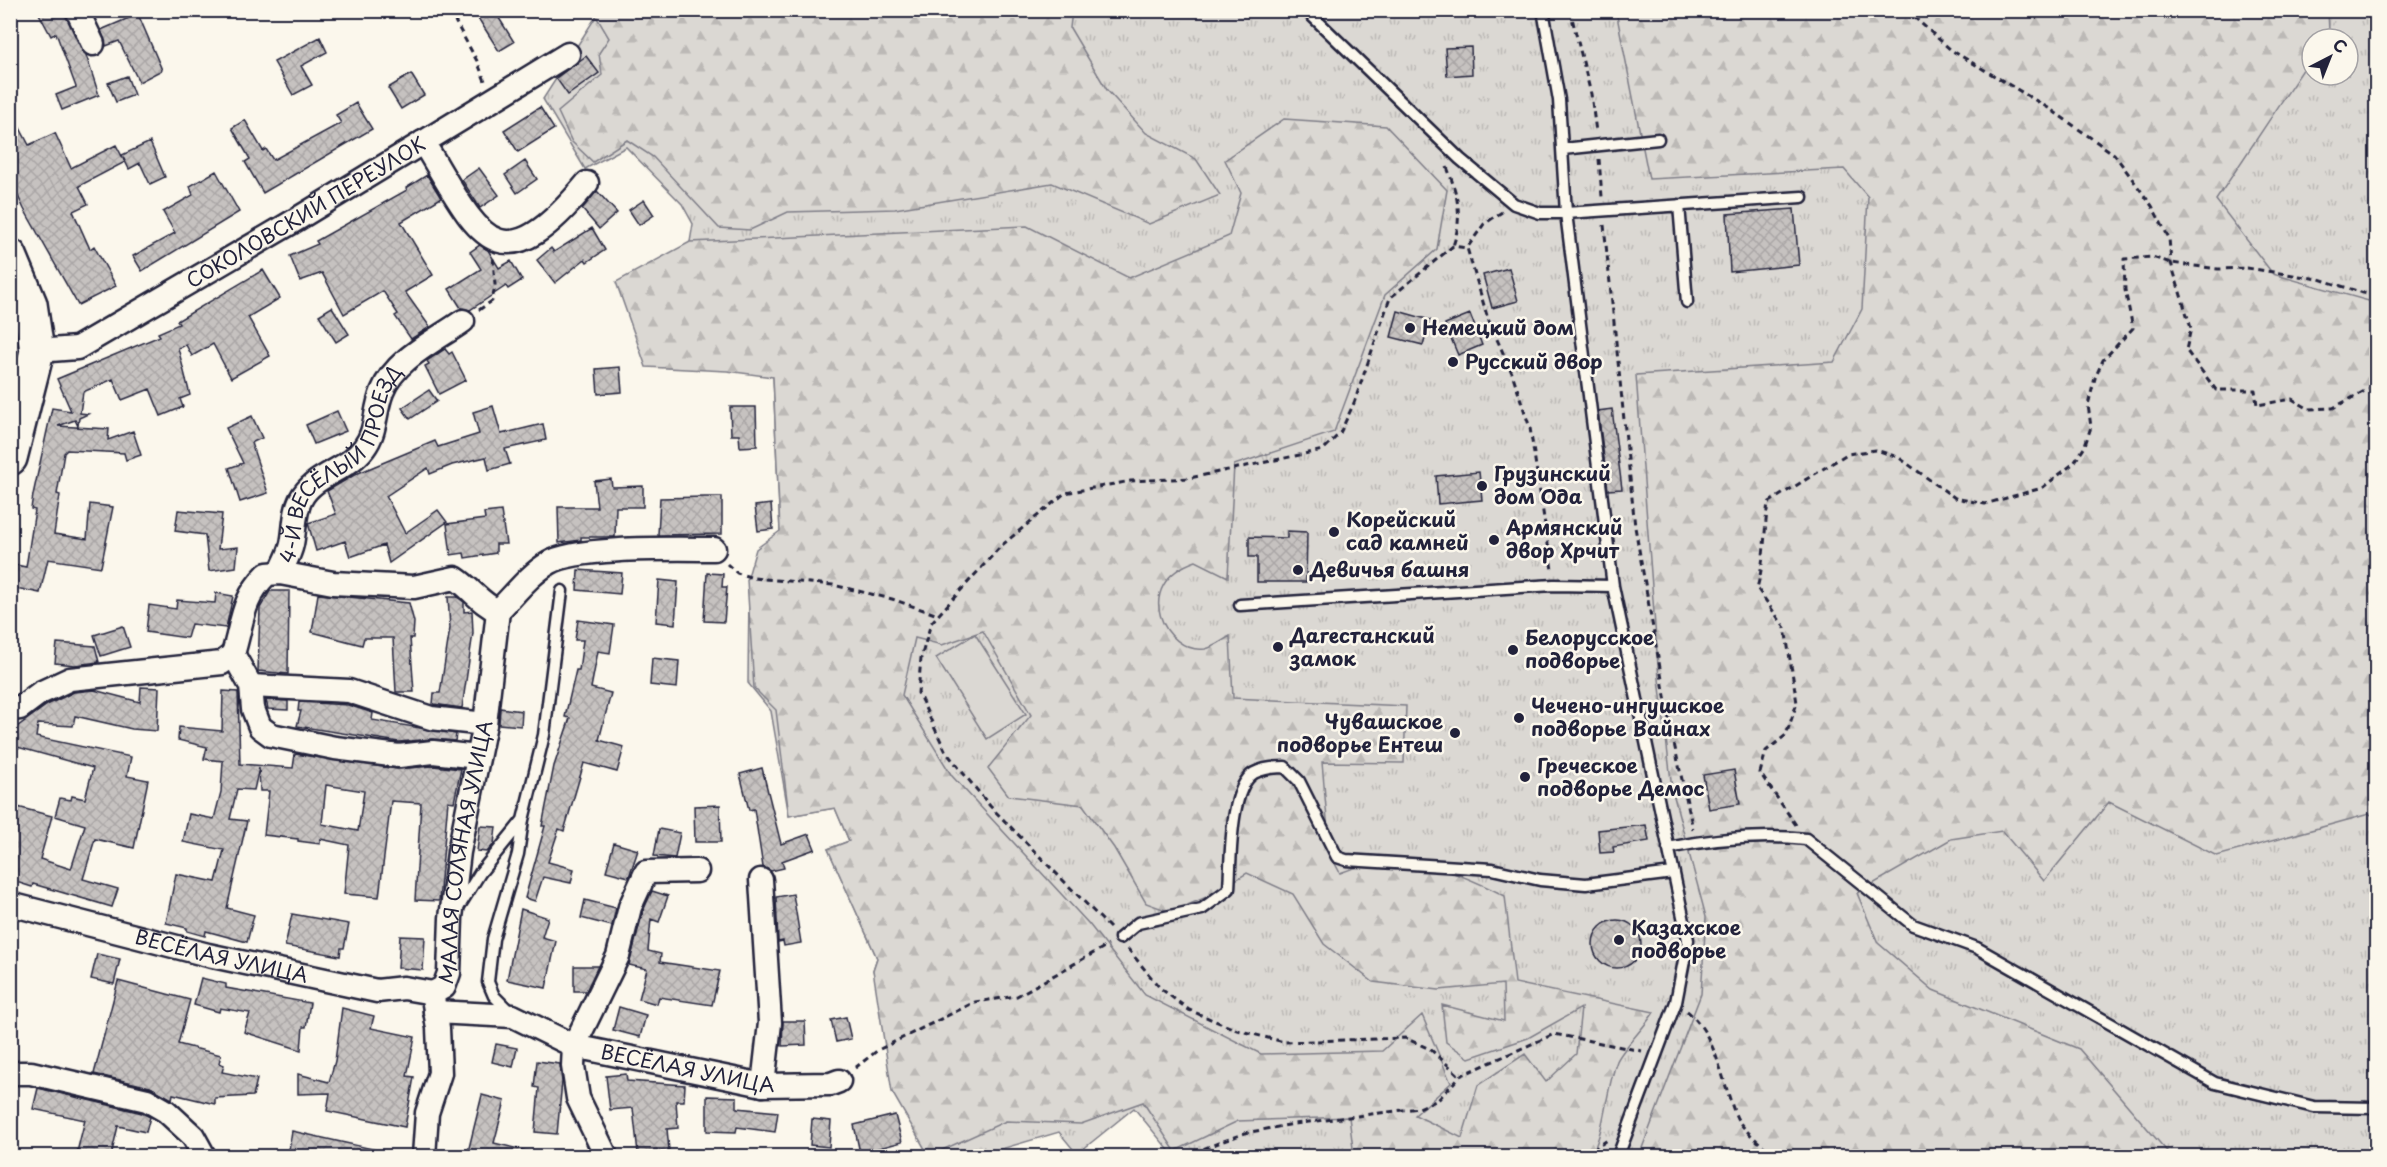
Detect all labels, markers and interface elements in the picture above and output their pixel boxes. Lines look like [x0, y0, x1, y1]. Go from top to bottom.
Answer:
north arrow [2300, 27, 2360, 87]
text: С [2328, 32, 2353, 58]
street label: СОКОЛОВСКИЙ ПЕРЕУЛОК [180, 128, 431, 295]
place label: Немецкий дом [1422, 312, 1574, 342]
marker: Немецкий дом [1403, 321, 1417, 335]
place label: Русский двор [1465, 346, 1603, 376]
marker: Русский двор [1446, 355, 1460, 369]
street label: 4-Й ВЕСЁЛЫЙ ПРОЕЗД [271, 358, 408, 567]
place label: Грузинский дом Ода [1494, 458, 1611, 511]
marker: Грузинский дом Ода [1475, 479, 1489, 493]
place label: Корейский сад камней [1346, 504, 1469, 557]
place label: Армянский двор Хрчит [1505, 512, 1623, 565]
marker: Корейский сад камней [1327, 525, 1341, 539]
marker: Армянский двор Хрчит [1487, 533, 1501, 547]
place label: Девичья башня [1309, 554, 1469, 584]
marker: Девичья башня [1291, 563, 1305, 577]
place label: Дагестанский замок [1289, 620, 1435, 673]
place label: Белорусское подворье [1525, 622, 1654, 675]
marker: Дагестанский замок [1271, 640, 1285, 654]
marker: Белорусское подворье [1506, 643, 1520, 657]
place label: Чечено-ингушское подворье Вайнах [1531, 690, 1724, 743]
place label: Чувашское подворье Ентеш [1277, 706, 1443, 759]
marker: Чечено-ингушское подворье Вайнах [1512, 711, 1526, 725]
street label: МАЛАЯ СОЛЯНАЯ УЛИЦА [430, 717, 499, 988]
marker: Чувашское подворье Ентеш [1448, 726, 1462, 740]
place label: Греческое подворье Демос [1537, 750, 1705, 803]
marker: Греческое подворье Демос [1518, 770, 1532, 784]
place label: Казахское подворье [1631, 912, 1741, 965]
street label: ВЕСЁЛАЯ УЛИЦА [132, 921, 311, 990]
marker: Казахское подворье [1612, 933, 1626, 947]
street label: ВЕСЁЛАЯ УЛИЦА [598, 1036, 774, 1099]

